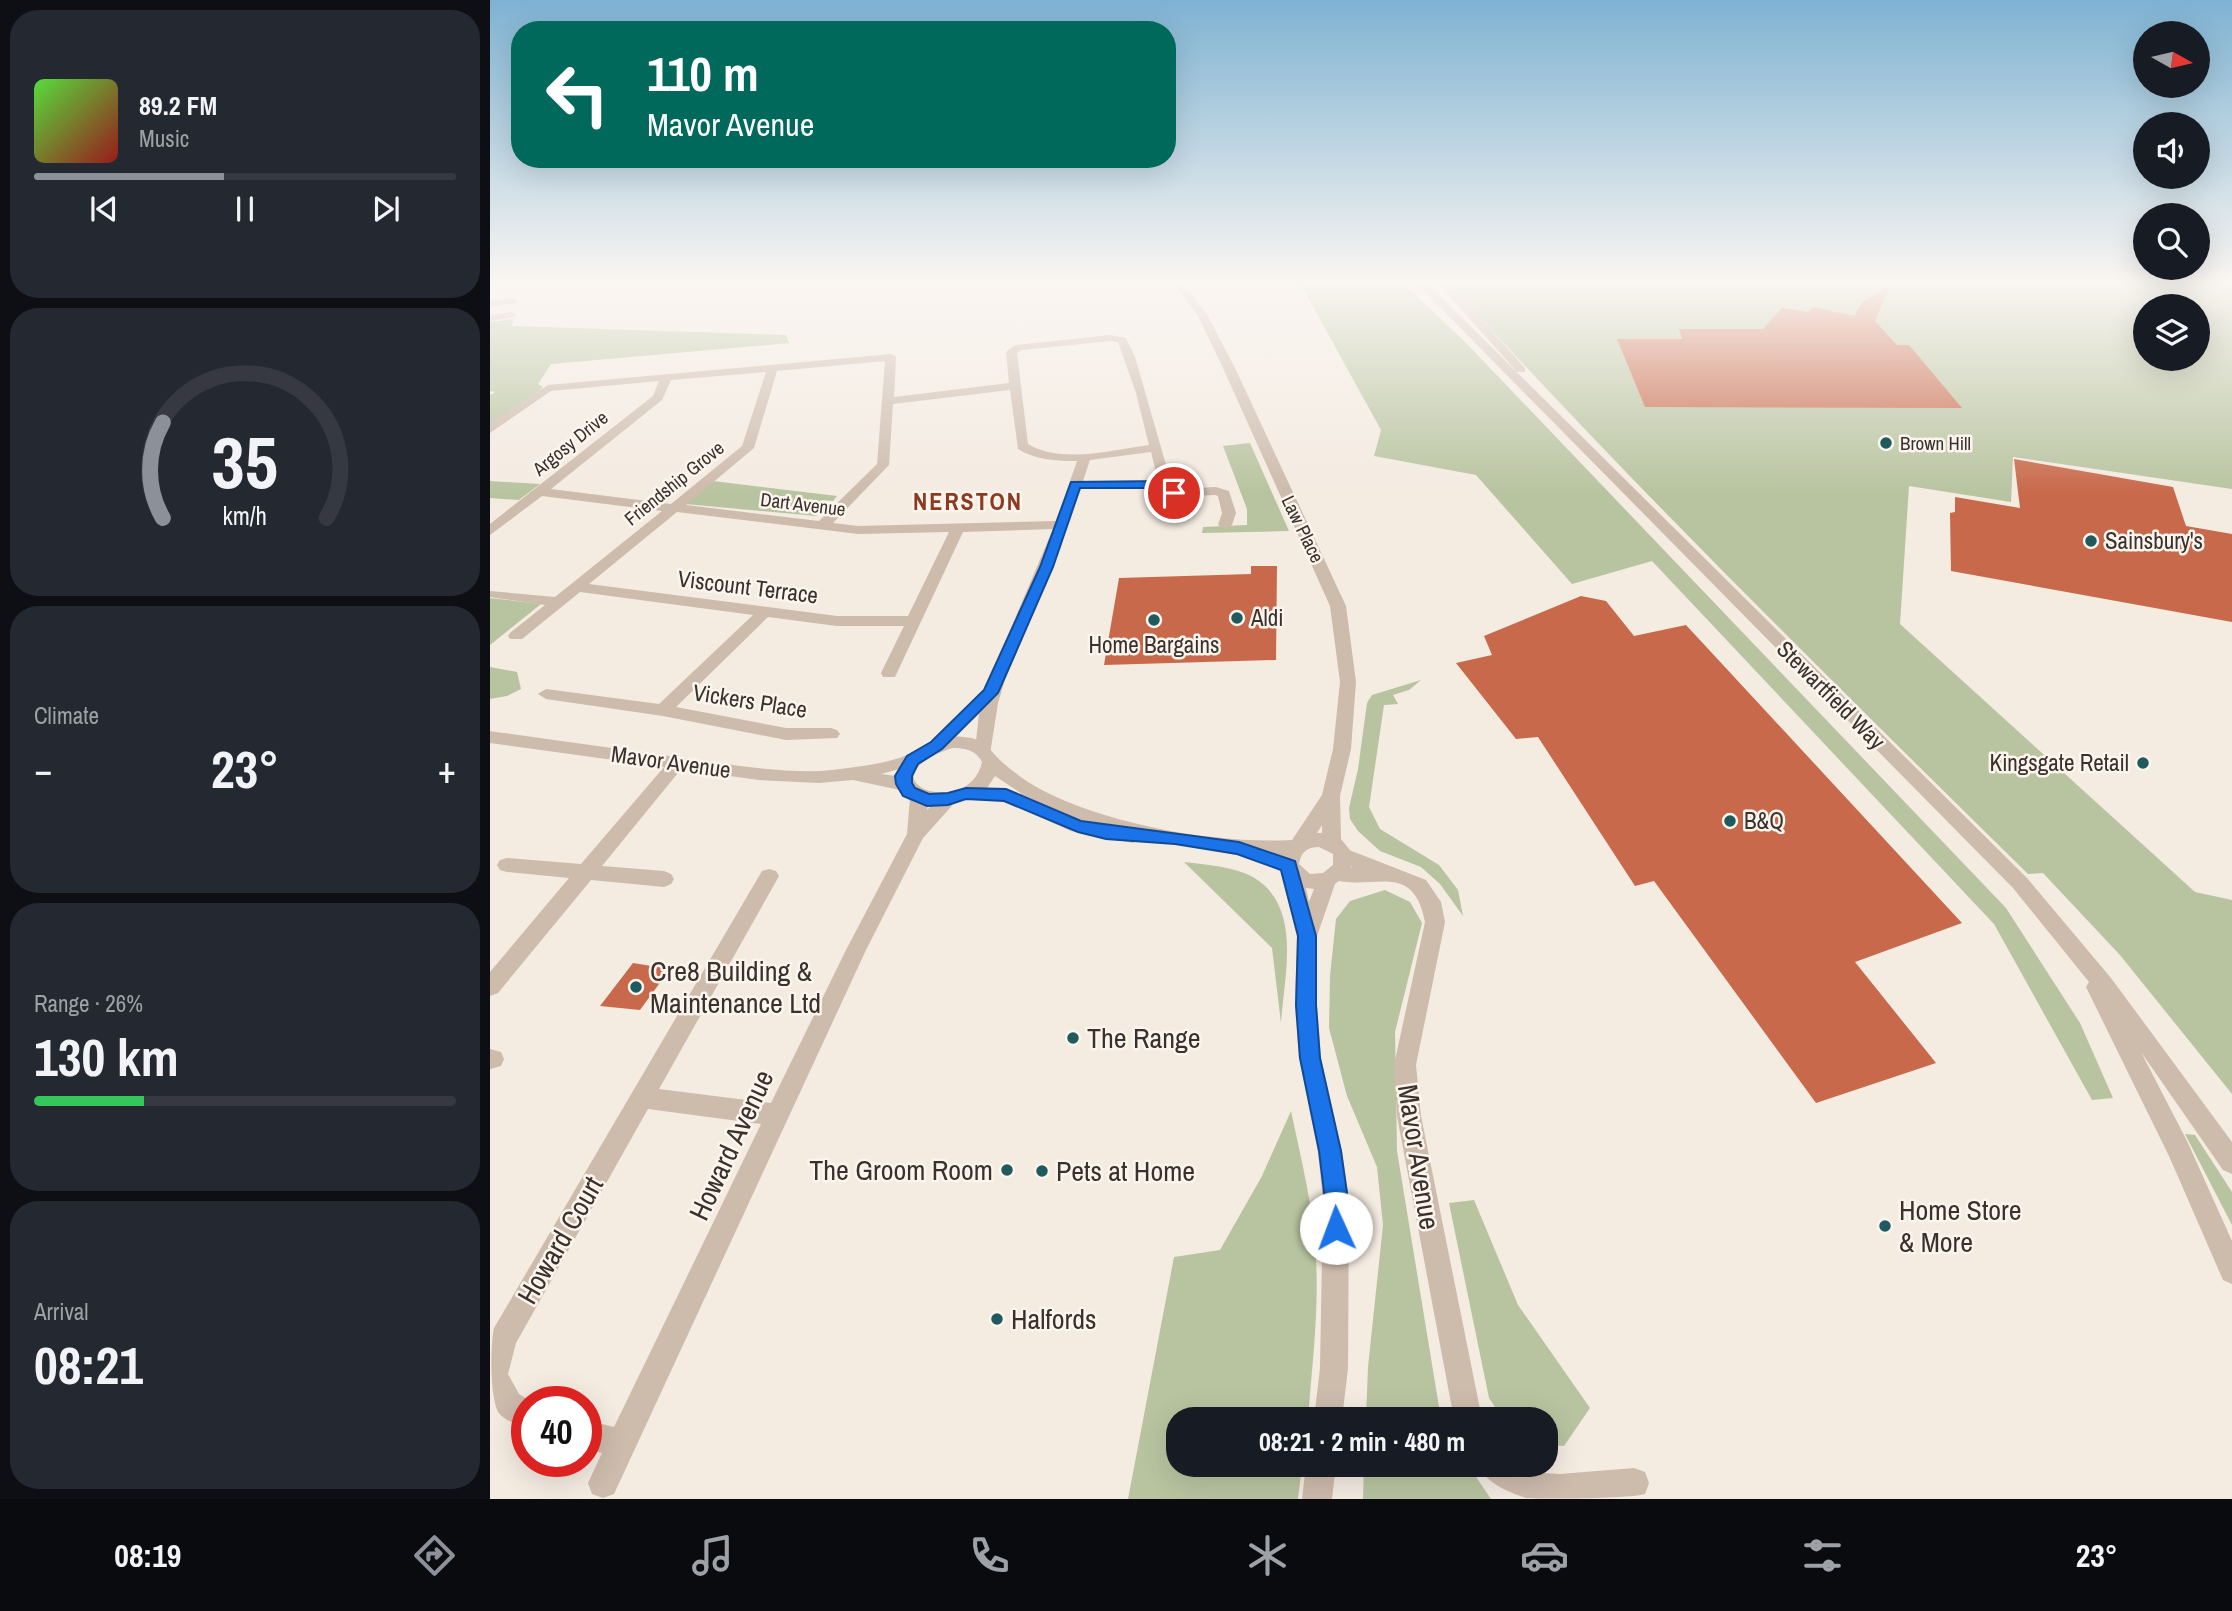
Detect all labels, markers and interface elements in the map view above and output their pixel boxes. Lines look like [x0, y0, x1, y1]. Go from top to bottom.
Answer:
north arrow [2133, 21, 2210, 98]
map controls [2133, 21, 2210, 371]
text: 110 m [647, 40, 759, 106]
icon: left [532, 49, 623, 140]
text: 89.2 FM [139, 88, 217, 123]
text: Mavor Avenue [647, 103, 814, 146]
button: sound [2133, 112, 2210, 189]
text: Music [139, 123, 189, 154]
icon: previous [85, 190, 123, 228]
icon: pause [226, 190, 264, 228]
icon: next [367, 190, 405, 228]
button: search [2133, 203, 2210, 280]
button: layers [2133, 294, 2210, 371]
street label: Argosy Drive [526, 405, 613, 482]
text: 35 [212, 413, 278, 511]
place label: Brown Hill [1900, 430, 1971, 456]
street label: Friendship Grove [619, 435, 729, 531]
marker: Brown Hill [1878, 435, 1894, 451]
pin [1144, 463, 1204, 523]
icon: arrive [1155, 474, 1193, 512]
district label: NERSTON [913, 485, 1023, 517]
street label: Dart Avenue [759, 486, 847, 522]
street label: Law Place [1276, 491, 1330, 567]
text: km/h [223, 498, 267, 532]
place label: Sainsbury's [2105, 525, 2203, 556]
marker: Sainsbury's [2083, 533, 2099, 549]
street label: Viscount Terrace [676, 563, 820, 610]
place label: Aldi [1250, 602, 1284, 633]
marker: Aldi [1229, 610, 1245, 626]
marker: Home Bargains [1146, 612, 1162, 628]
place label: Home Bargains [1088, 629, 1220, 660]
street label: Stewartfield Way [1770, 634, 1893, 756]
street label: Vickers Place [691, 676, 809, 725]
text: Climate [34, 700, 99, 731]
text: 23° [211, 734, 279, 804]
street label: Mavor Avenue [609, 738, 733, 785]
text: − [34, 744, 52, 795]
text: + [438, 744, 456, 795]
place label: Kingsgate Retail [1990, 747, 2129, 778]
marker: Kingsgate Retail [2135, 755, 2151, 771]
place label: B&Q [1744, 805, 1784, 836]
marker: B&Q [1722, 813, 1738, 829]
place label: Cre8 Building & Maintenance Ltd [650, 952, 821, 1022]
marker: Cre8 Building & Maintenance Ltd [628, 979, 644, 995]
text: Range · 26% [34, 988, 143, 1019]
place label: The Range [1087, 1019, 1201, 1057]
text: 130 km [34, 1022, 179, 1092]
marker: The Range [1065, 1030, 1081, 1046]
street label: Howard Avenue [680, 1064, 782, 1226]
street label: Mavor Avenue [1389, 1082, 1449, 1232]
place label: The Groom Room [809, 1151, 993, 1189]
place label: Pets at Home [1056, 1152, 1195, 1190]
marker: The Groom Room [999, 1162, 1015, 1178]
marker: Pets at Home [1034, 1163, 1050, 1179]
street label: Howard Court [508, 1169, 612, 1311]
position arrow [1299, 1191, 1373, 1265]
place label: Home Store & More [1899, 1191, 2022, 1261]
marker: Home Store & More [1877, 1218, 1893, 1234]
text: Arrival [34, 1296, 89, 1327]
place label: Halfords [1011, 1300, 1096, 1338]
marker: Halfords [989, 1311, 1005, 1327]
text: 08:21 [34, 1330, 143, 1400]
speed limit sign: 40 [511, 1386, 602, 1477]
text: 08:21 · 2 min · 480 m [1259, 1424, 1465, 1459]
icon: directions [410, 1531, 459, 1580]
icon: music [688, 1531, 737, 1580]
icon: phone [965, 1531, 1014, 1580]
icon: climate [1243, 1531, 1292, 1580]
icon: car [1520, 1531, 1569, 1580]
icon: filters [1798, 1531, 1847, 1580]
text: 08:19 [114, 1534, 181, 1577]
text: 23° [2076, 1534, 2118, 1577]

